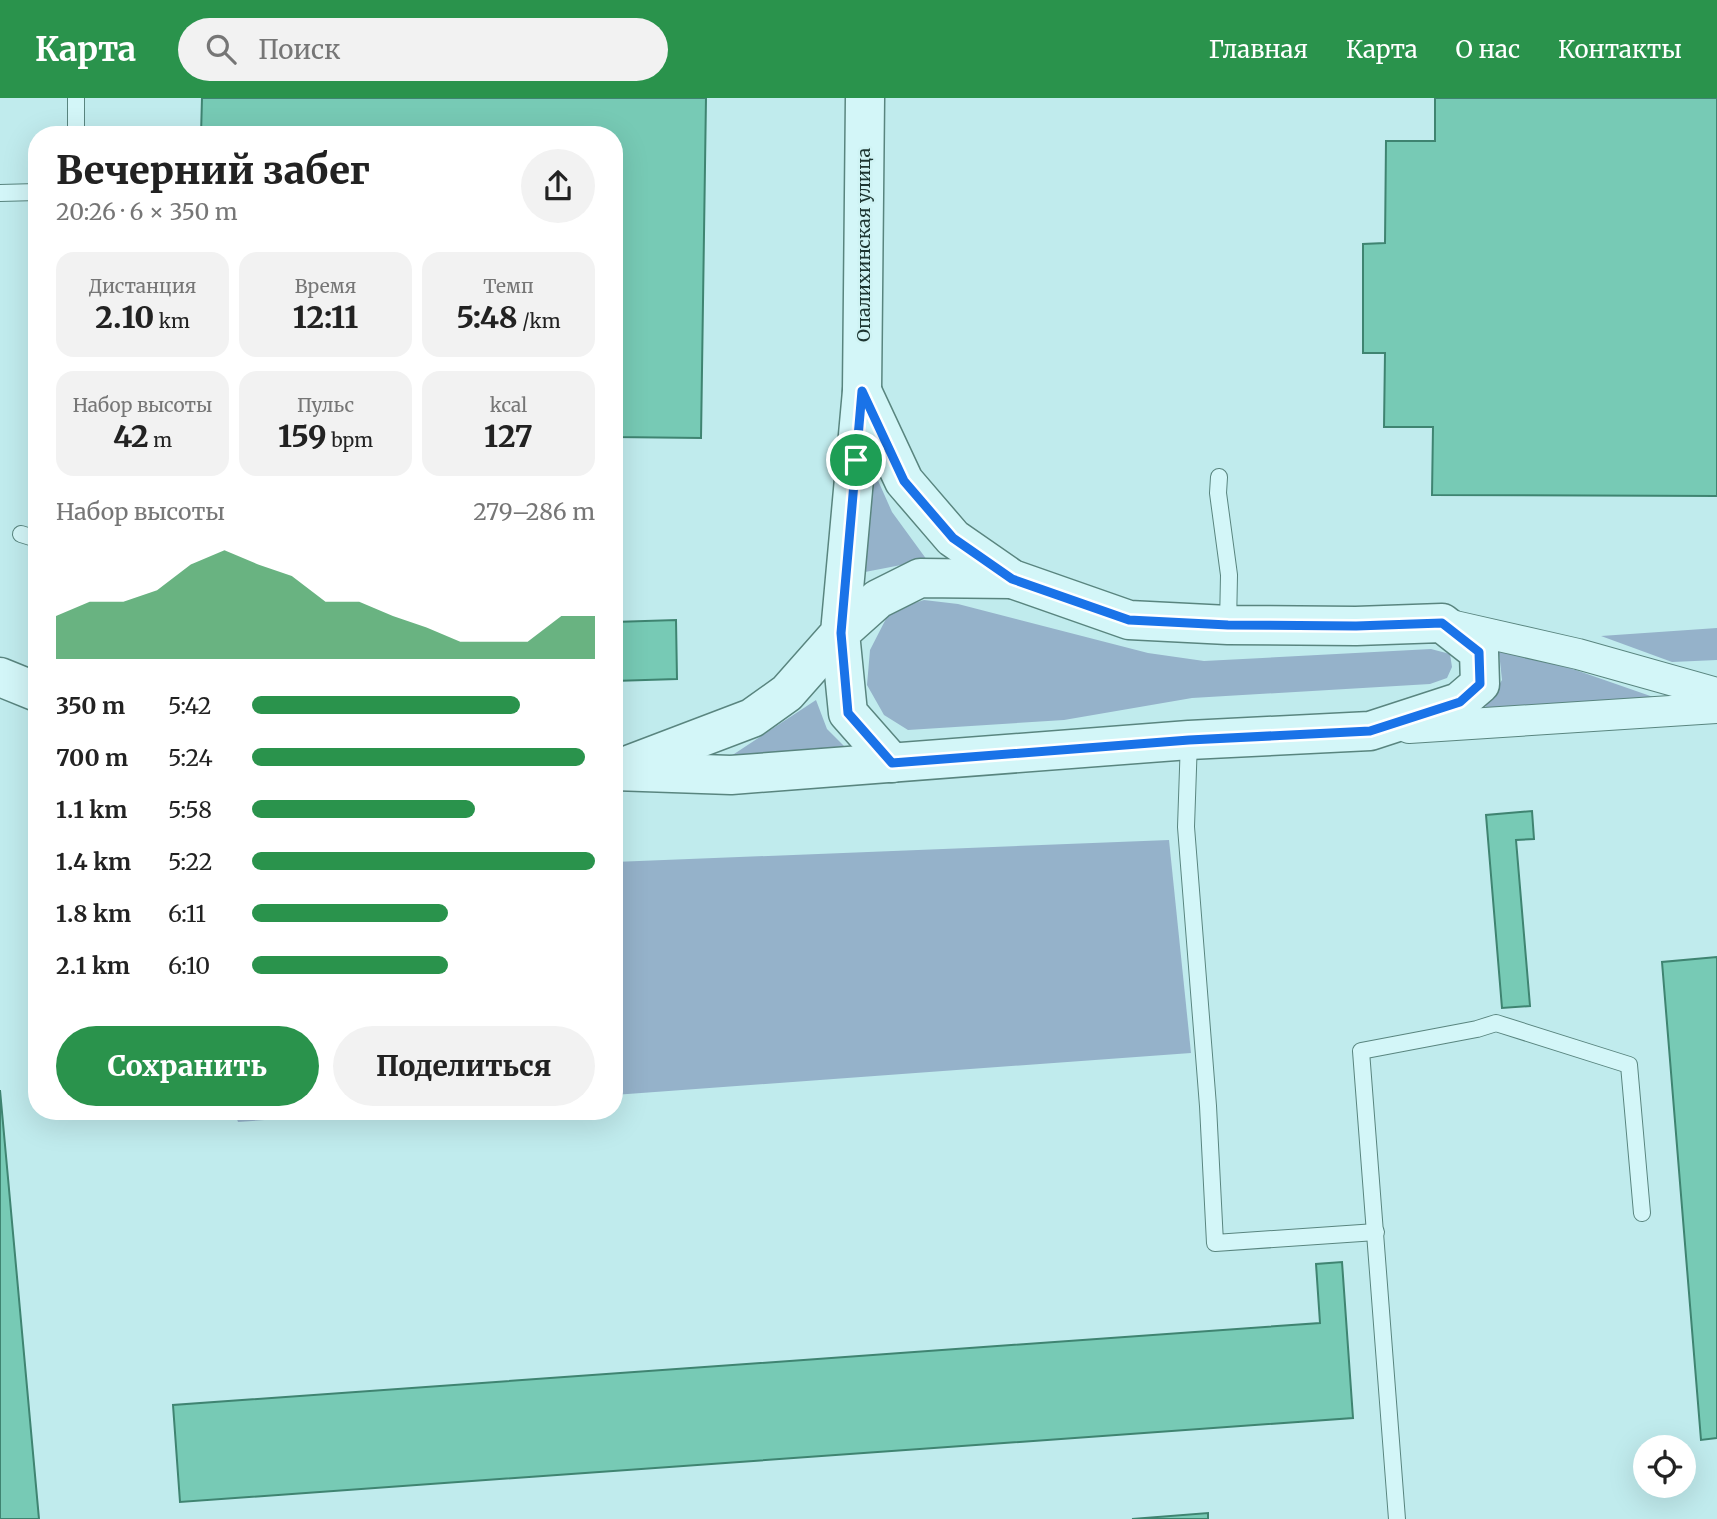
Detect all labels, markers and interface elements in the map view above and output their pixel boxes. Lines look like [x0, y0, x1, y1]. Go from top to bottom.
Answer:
search box [178, 18, 668, 81]
text: Карта [35, 29, 136, 70]
icon: search [202, 30, 240, 68]
text: Поиск [258, 33, 341, 66]
text: Главная [1209, 34, 1308, 65]
text: Карта [1346, 34, 1418, 65]
text: О нас [1456, 34, 1520, 65]
text: Контакты [1558, 34, 1682, 65]
text: Вечерний забег [56, 147, 370, 194]
street label: Опалихинская улица [852, 148, 875, 342]
button: share [521, 149, 595, 223]
text: 20:26 · 6 × 350 m [56, 197, 238, 226]
text: Дистанция [89, 274, 196, 298]
text: Время [295, 274, 356, 298]
text: Темп [483, 274, 534, 298]
text: 2.10 [95, 298, 154, 336]
text: 12:11 [293, 298, 358, 336]
text: 5:48 [456, 298, 518, 336]
text: km [154, 309, 190, 333]
text: /km [518, 309, 561, 333]
text: Набор высоты [73, 393, 212, 417]
text: Пульс [297, 393, 354, 417]
text: kcal [490, 393, 527, 417]
text: 42 [113, 417, 149, 455]
text: 159 [278, 417, 327, 455]
text: 127 [484, 417, 533, 455]
text: m [149, 428, 172, 452]
text: bpm [327, 428, 373, 452]
pin [826, 430, 886, 490]
icon: arrive [837, 441, 875, 479]
text: Набор высоты [56, 497, 225, 526]
text: 279–286 m [473, 497, 595, 526]
text: 350 m [56, 691, 125, 720]
text: 5:42 [168, 691, 211, 720]
text: 700 m [56, 743, 128, 772]
text: 5:24 [168, 743, 213, 772]
text: 1.1 km [56, 795, 127, 824]
text: 5:58 [168, 795, 212, 824]
text: 1.4 km [56, 847, 131, 876]
text: 5:22 [168, 847, 212, 876]
text: 1.8 km [56, 899, 131, 928]
text: 6:11 [168, 899, 206, 928]
text: 2.1 km [56, 951, 130, 980]
text: 6:10 [168, 951, 210, 980]
button: Сохранить [56, 1026, 319, 1106]
button: Поделиться [333, 1026, 595, 1106]
map controls [1633, 1435, 1696, 1498]
button: locate [1633, 1435, 1696, 1498]

